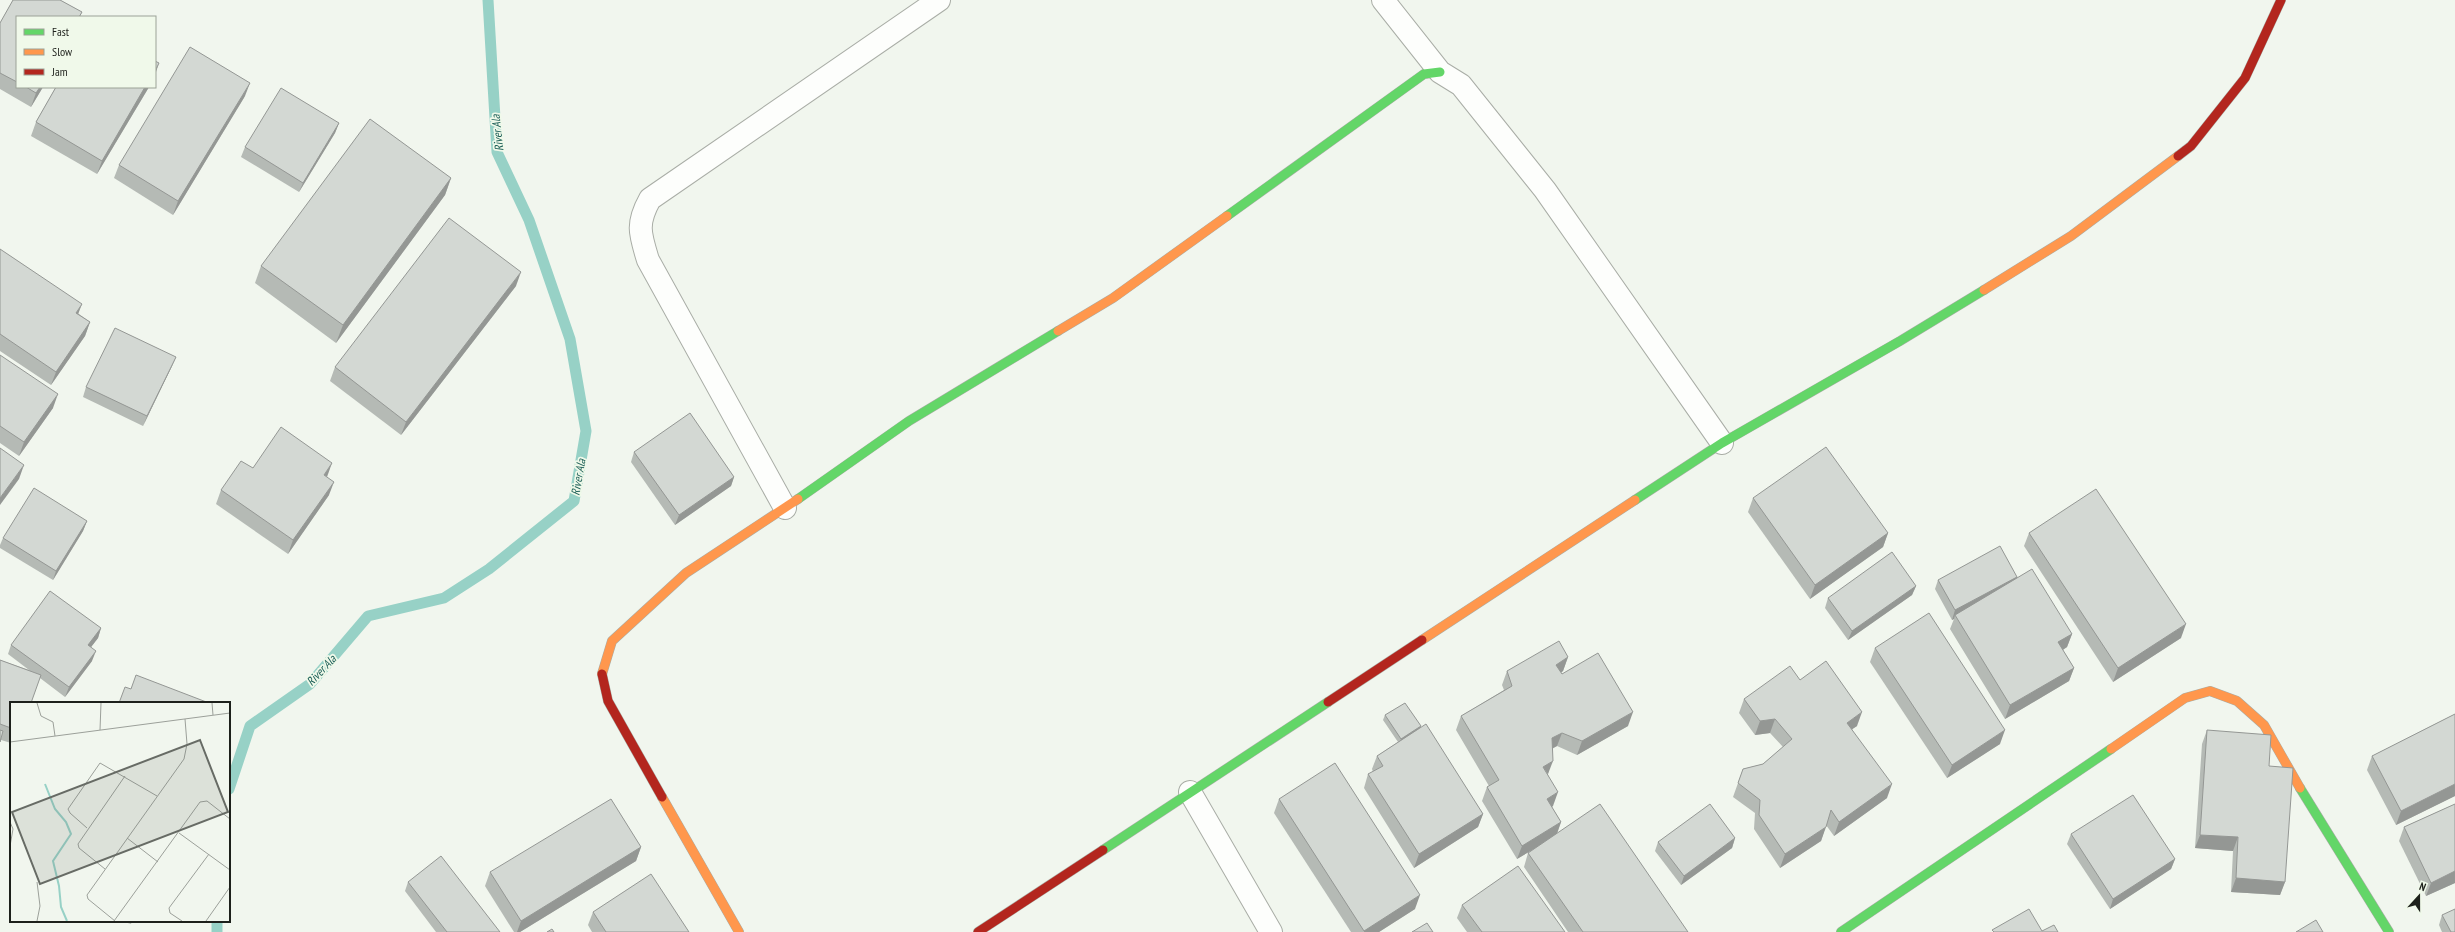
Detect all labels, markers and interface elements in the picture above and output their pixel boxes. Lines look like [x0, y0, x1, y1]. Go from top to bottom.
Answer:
legend [16, 16, 156, 88]
text: Fast [52, 24, 70, 39]
text: Slow [52, 44, 73, 59]
text: Jam [51, 64, 68, 79]
water label: River Ala [487, 113, 506, 152]
water label: River Ala [567, 456, 589, 496]
water label: River Ala [303, 651, 340, 689]
inset map [10, 702, 230, 922]
north arrow [2399, 876, 2439, 916]
text: N [2417, 879, 2428, 894]

